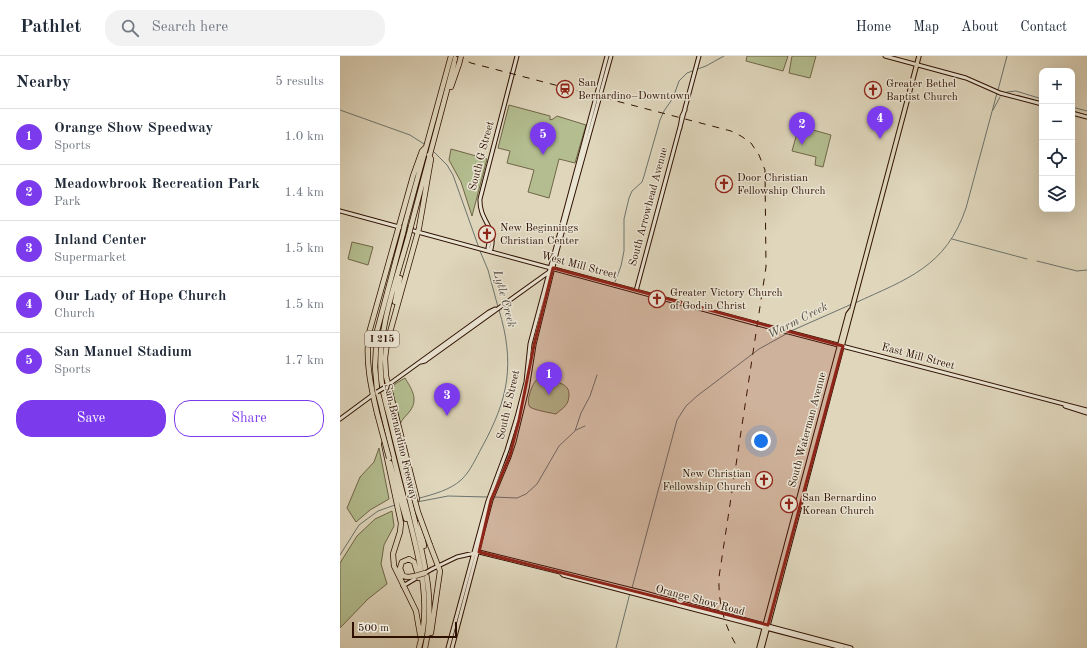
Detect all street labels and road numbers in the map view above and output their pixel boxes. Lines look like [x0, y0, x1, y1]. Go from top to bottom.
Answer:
street label: South G Street [467, 120, 497, 192]
street label: South Arrowhead Avenue [628, 146, 670, 268]
street label: West Mill Street [540, 251, 618, 281]
road number: I 215 [365, 331, 399, 347]
street label: East Mill Street [880, 342, 956, 372]
street label: South E Street [496, 369, 522, 441]
street label: South Waterman Avenue [787, 371, 829, 489]
street label: San Bernardino Freeway [381, 383, 419, 501]
street label: Orange Show Road [654, 584, 746, 618]

